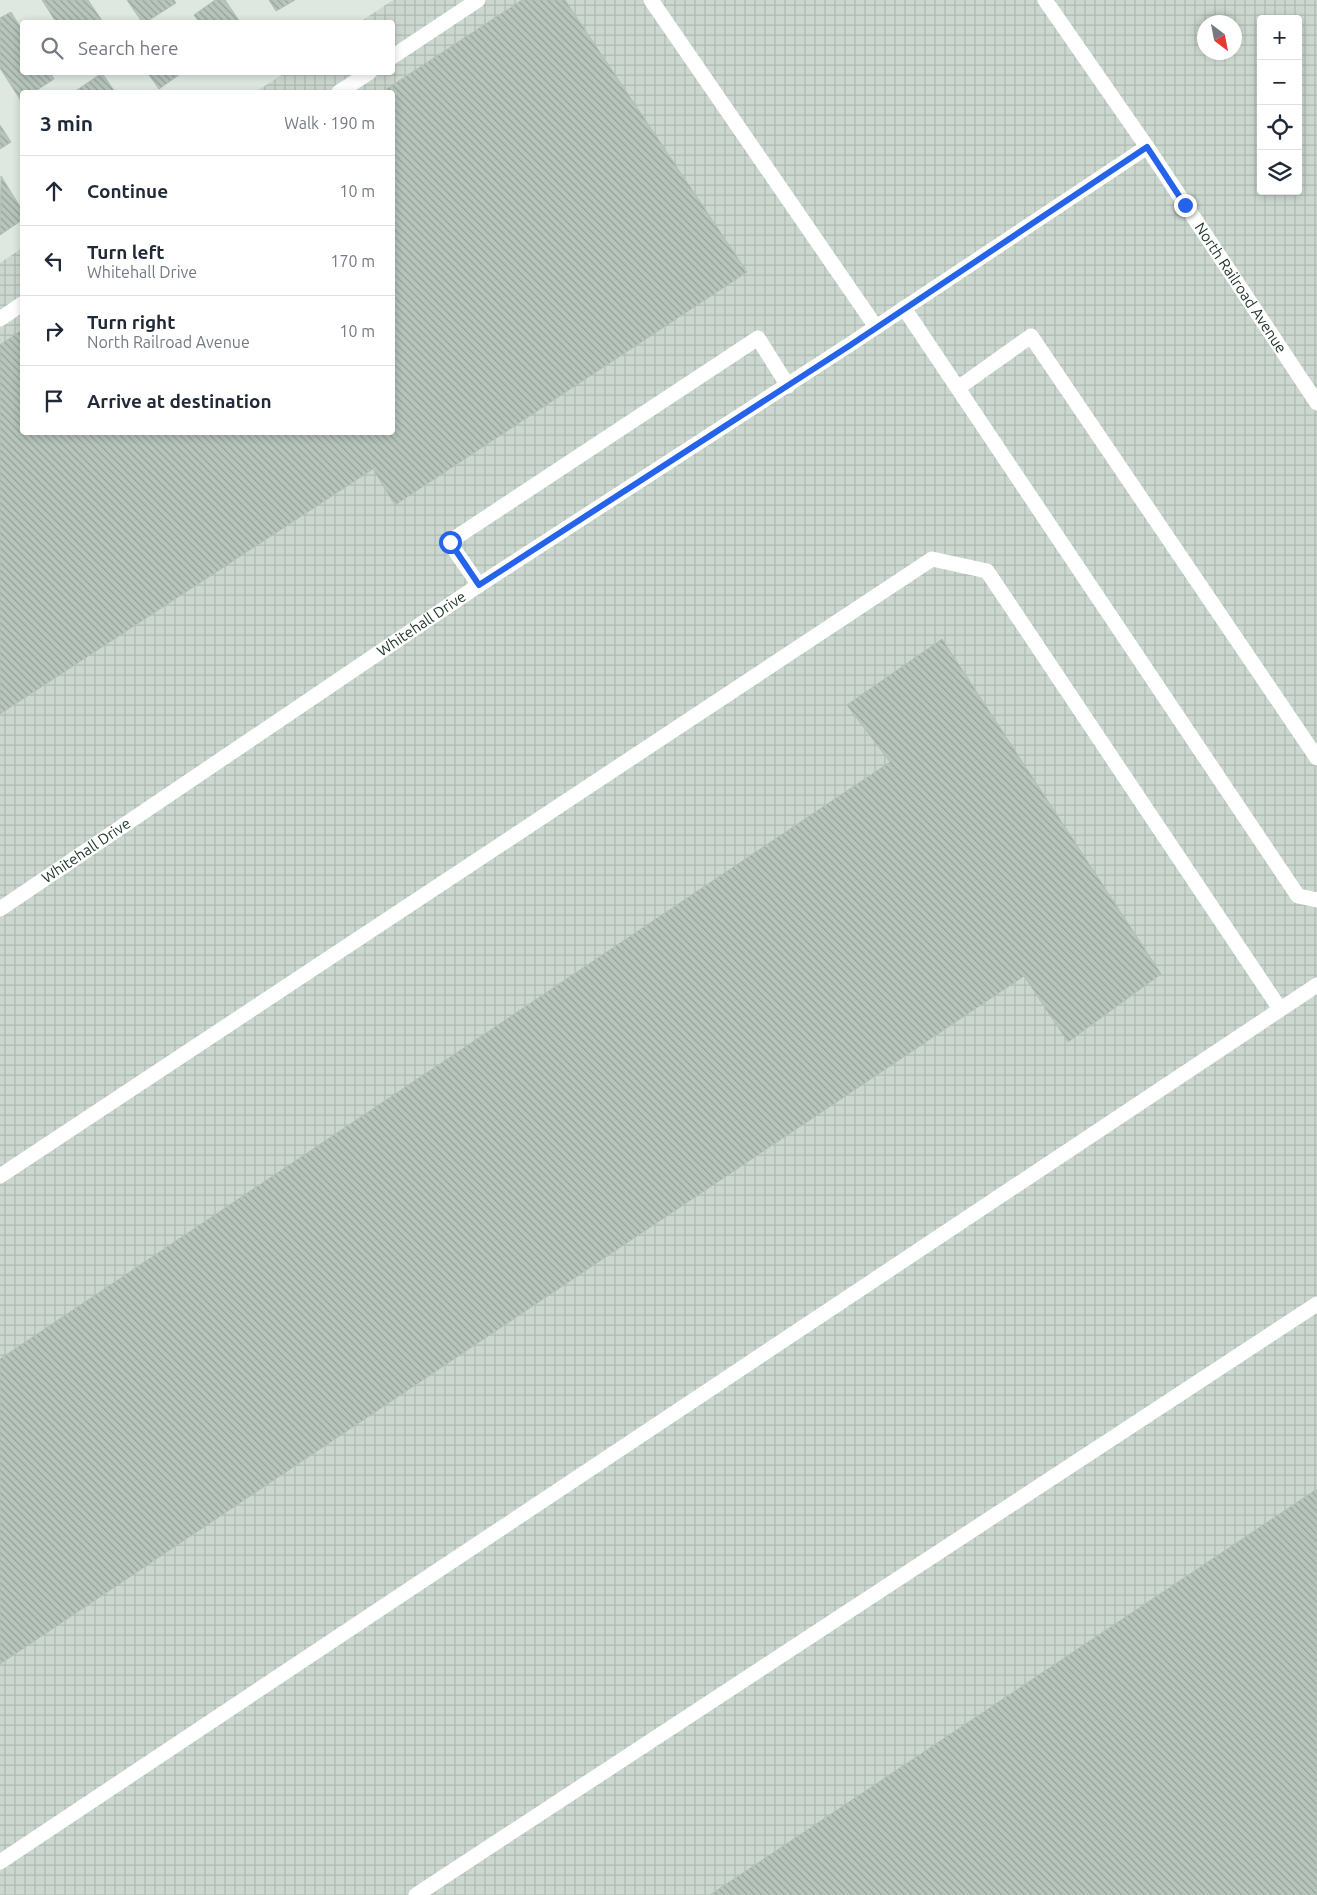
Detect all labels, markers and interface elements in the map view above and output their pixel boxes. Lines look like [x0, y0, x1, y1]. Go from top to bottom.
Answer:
north arrow [1197, 15, 1242, 60]
map controls [1257, 15, 1302, 195]
button: + [1257, 15, 1302, 60]
search box [20, 20, 395, 75]
icon: search [38, 34, 66, 62]
text: Search here [78, 37, 178, 59]
button: − [1257, 60, 1302, 105]
button: locate [1257, 105, 1302, 150]
text: 3 min [40, 111, 93, 135]
text: Walk · 190 m [284, 114, 375, 132]
button: layers [1257, 150, 1302, 195]
icon: ahead [40, 177, 68, 205]
text: Continue [87, 180, 168, 202]
text: 10 m [339, 182, 375, 200]
route end [1174, 194, 1197, 217]
street label: North Railroad Avenue [1192, 219, 1290, 356]
text: Turn left [87, 241, 165, 263]
icon: left [40, 247, 68, 275]
text: 170 m [330, 252, 375, 270]
text: Whitehall Drive [87, 263, 197, 281]
text: Turn right [87, 311, 175, 333]
icon: right [40, 317, 68, 345]
text: 10 m [339, 322, 375, 340]
text: North Railroad Avenue [87, 333, 250, 351]
icon: arrive [40, 387, 68, 415]
text: Arrive at destination [87, 390, 272, 412]
route start [439, 531, 462, 554]
street label: Whitehall Drive [374, 587, 469, 659]
street label: Whitehall Drive [38, 814, 133, 886]

